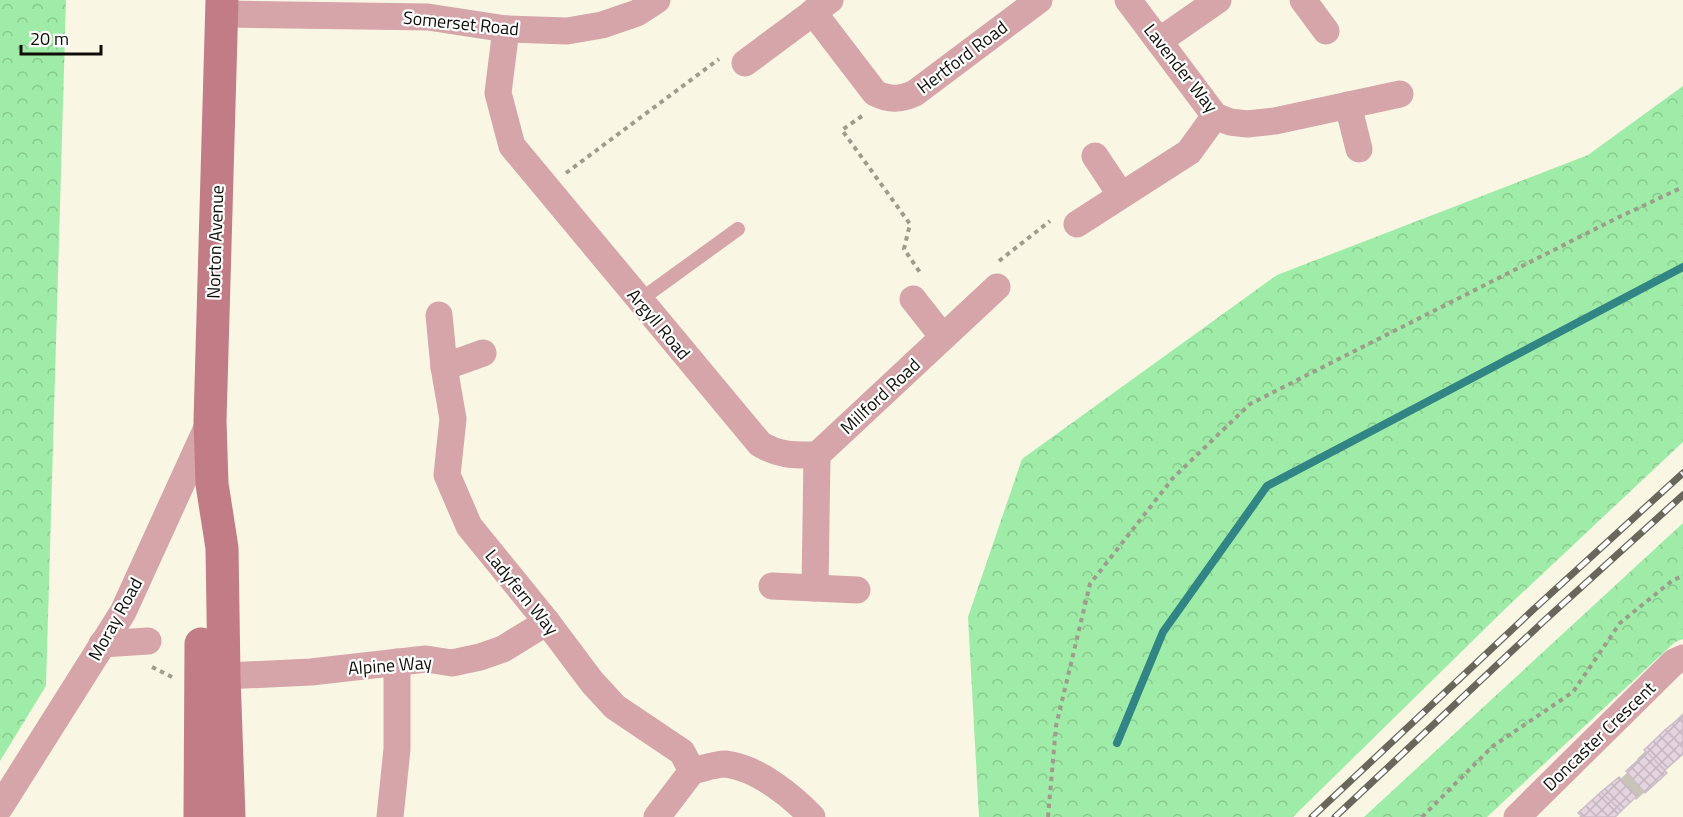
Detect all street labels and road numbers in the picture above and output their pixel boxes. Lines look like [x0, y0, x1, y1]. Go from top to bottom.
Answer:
street label: Somerset Road [402, 3, 520, 43]
street label: Hertford Road [911, 14, 1013, 100]
street label: Lavender Way [1137, 18, 1225, 119]
street label: Norton Avenue [200, 185, 230, 299]
street label: Argyll Road [621, 282, 697, 366]
street label: Millford Road [834, 352, 926, 440]
street label: Ladyfern Way [479, 543, 565, 641]
street label: Moray Road [81, 573, 149, 665]
street label: Alpine Way [347, 649, 433, 681]
street label: Doncaster Crescent [1537, 675, 1662, 797]

